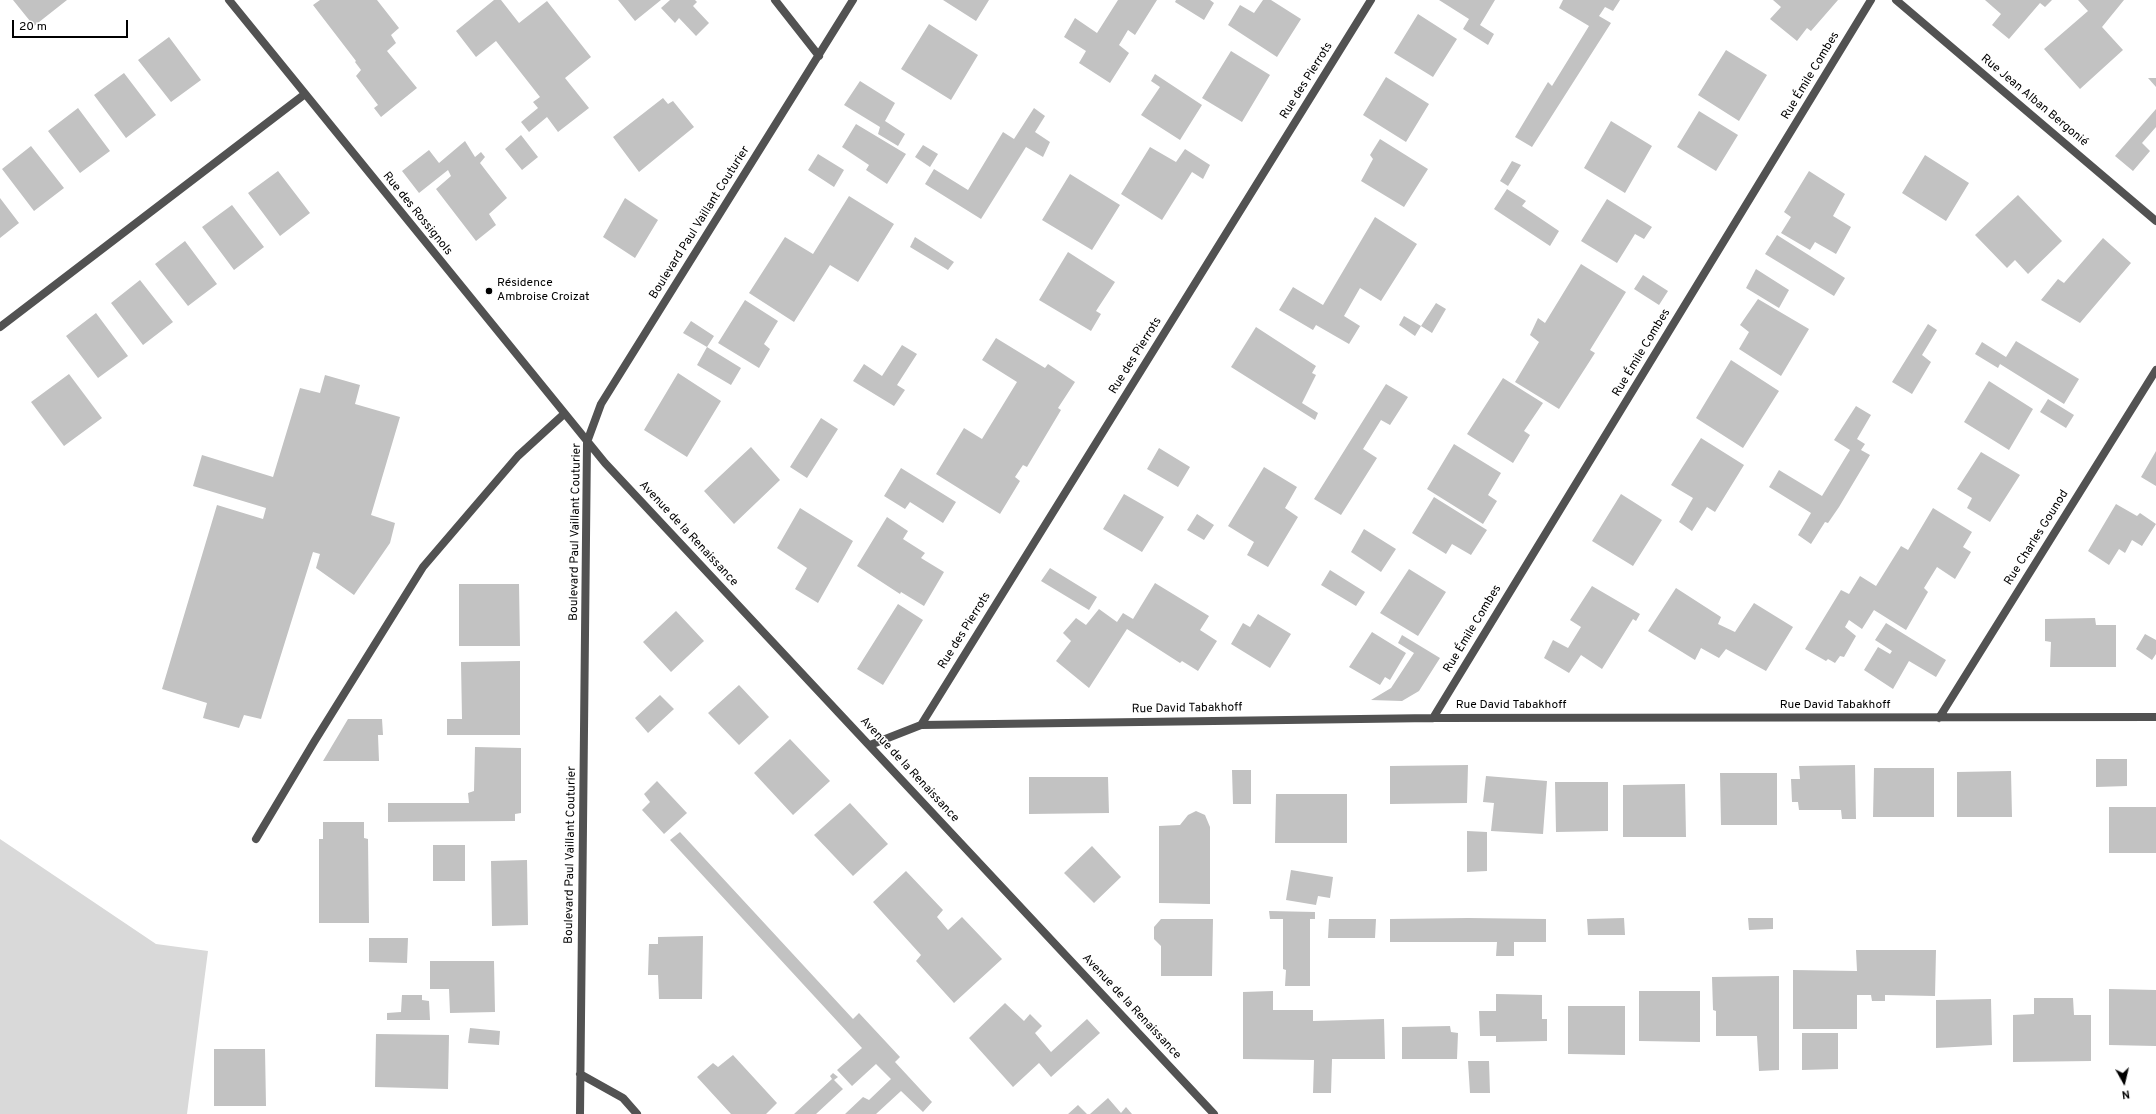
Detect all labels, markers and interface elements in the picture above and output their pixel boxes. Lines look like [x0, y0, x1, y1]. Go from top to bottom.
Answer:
scale bar [14, 12, 130, 38]
text: 20 m [19, 19, 47, 35]
street label: Rue Émile Combes [1779, 29, 1843, 123]
street label: Rue des Pierrots [1278, 40, 1336, 122]
street label: Rue Jean Alban Bergonié [1977, 52, 2091, 150]
street label: Boulevard Paul Vaillant Couturier [647, 144, 753, 302]
street label: Rue des Rossignols [379, 169, 455, 259]
place label: Résidence Ambroise Croizat [497, 277, 589, 305]
marker: Résidence Ambroise Croizat [484, 286, 494, 296]
street label: Rue Émile Combes [1610, 306, 1674, 400]
street label: Rue des Pierrots [1107, 315, 1165, 397]
street label: Boulevard Paul Vaillant Couturier [567, 443, 585, 621]
street label: Avenue de la Renaissance [635, 478, 741, 590]
street label: Rue Charles Gounod [2002, 488, 2072, 588]
street label: Rue Émile Combes [1441, 582, 1505, 676]
street label: Rue des Pierrots [936, 590, 994, 672]
street label: Rue David Tabakhoff [1456, 699, 1566, 713]
street label: Rue David Tabakhoff [1780, 699, 1890, 713]
street label: Rue David Tabakhoff [1132, 701, 1242, 717]
street label: Avenue de la Renaissance [856, 714, 962, 826]
street label: Boulevard Paul Vaillant Couturier [562, 766, 580, 944]
street label: Avenue de la Renaissance [1078, 951, 1184, 1063]
north arrow [2104, 1062, 2144, 1102]
text: N [2121, 1086, 2131, 1101]

